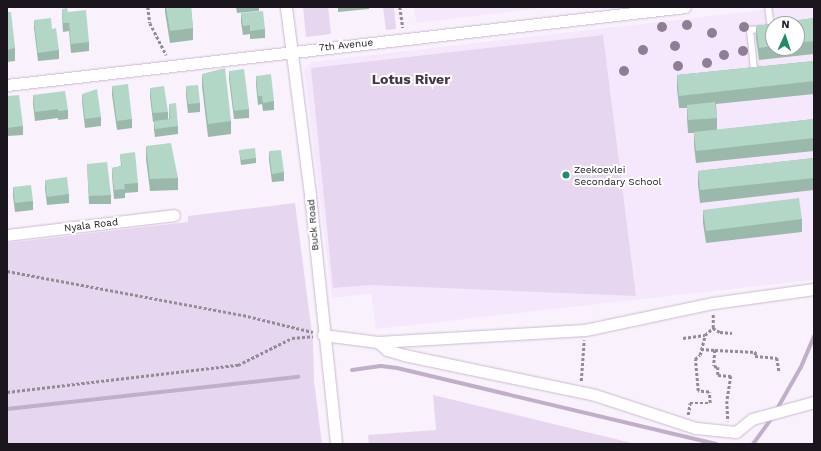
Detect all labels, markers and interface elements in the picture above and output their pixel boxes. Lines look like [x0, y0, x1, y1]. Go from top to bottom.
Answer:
north arrow [765, 16, 805, 56]
text: N [781, 18, 790, 31]
street label: 7th Avenue [318, 36, 374, 54]
district label: Lotus River [372, 71, 450, 87]
place label: Zeekoevlei Secondary School [574, 163, 662, 186]
marker: Zeekoevlei Secondary School [561, 170, 571, 180]
street label: Buck Road [305, 199, 321, 251]
street label: Nyala Road [63, 216, 119, 234]

